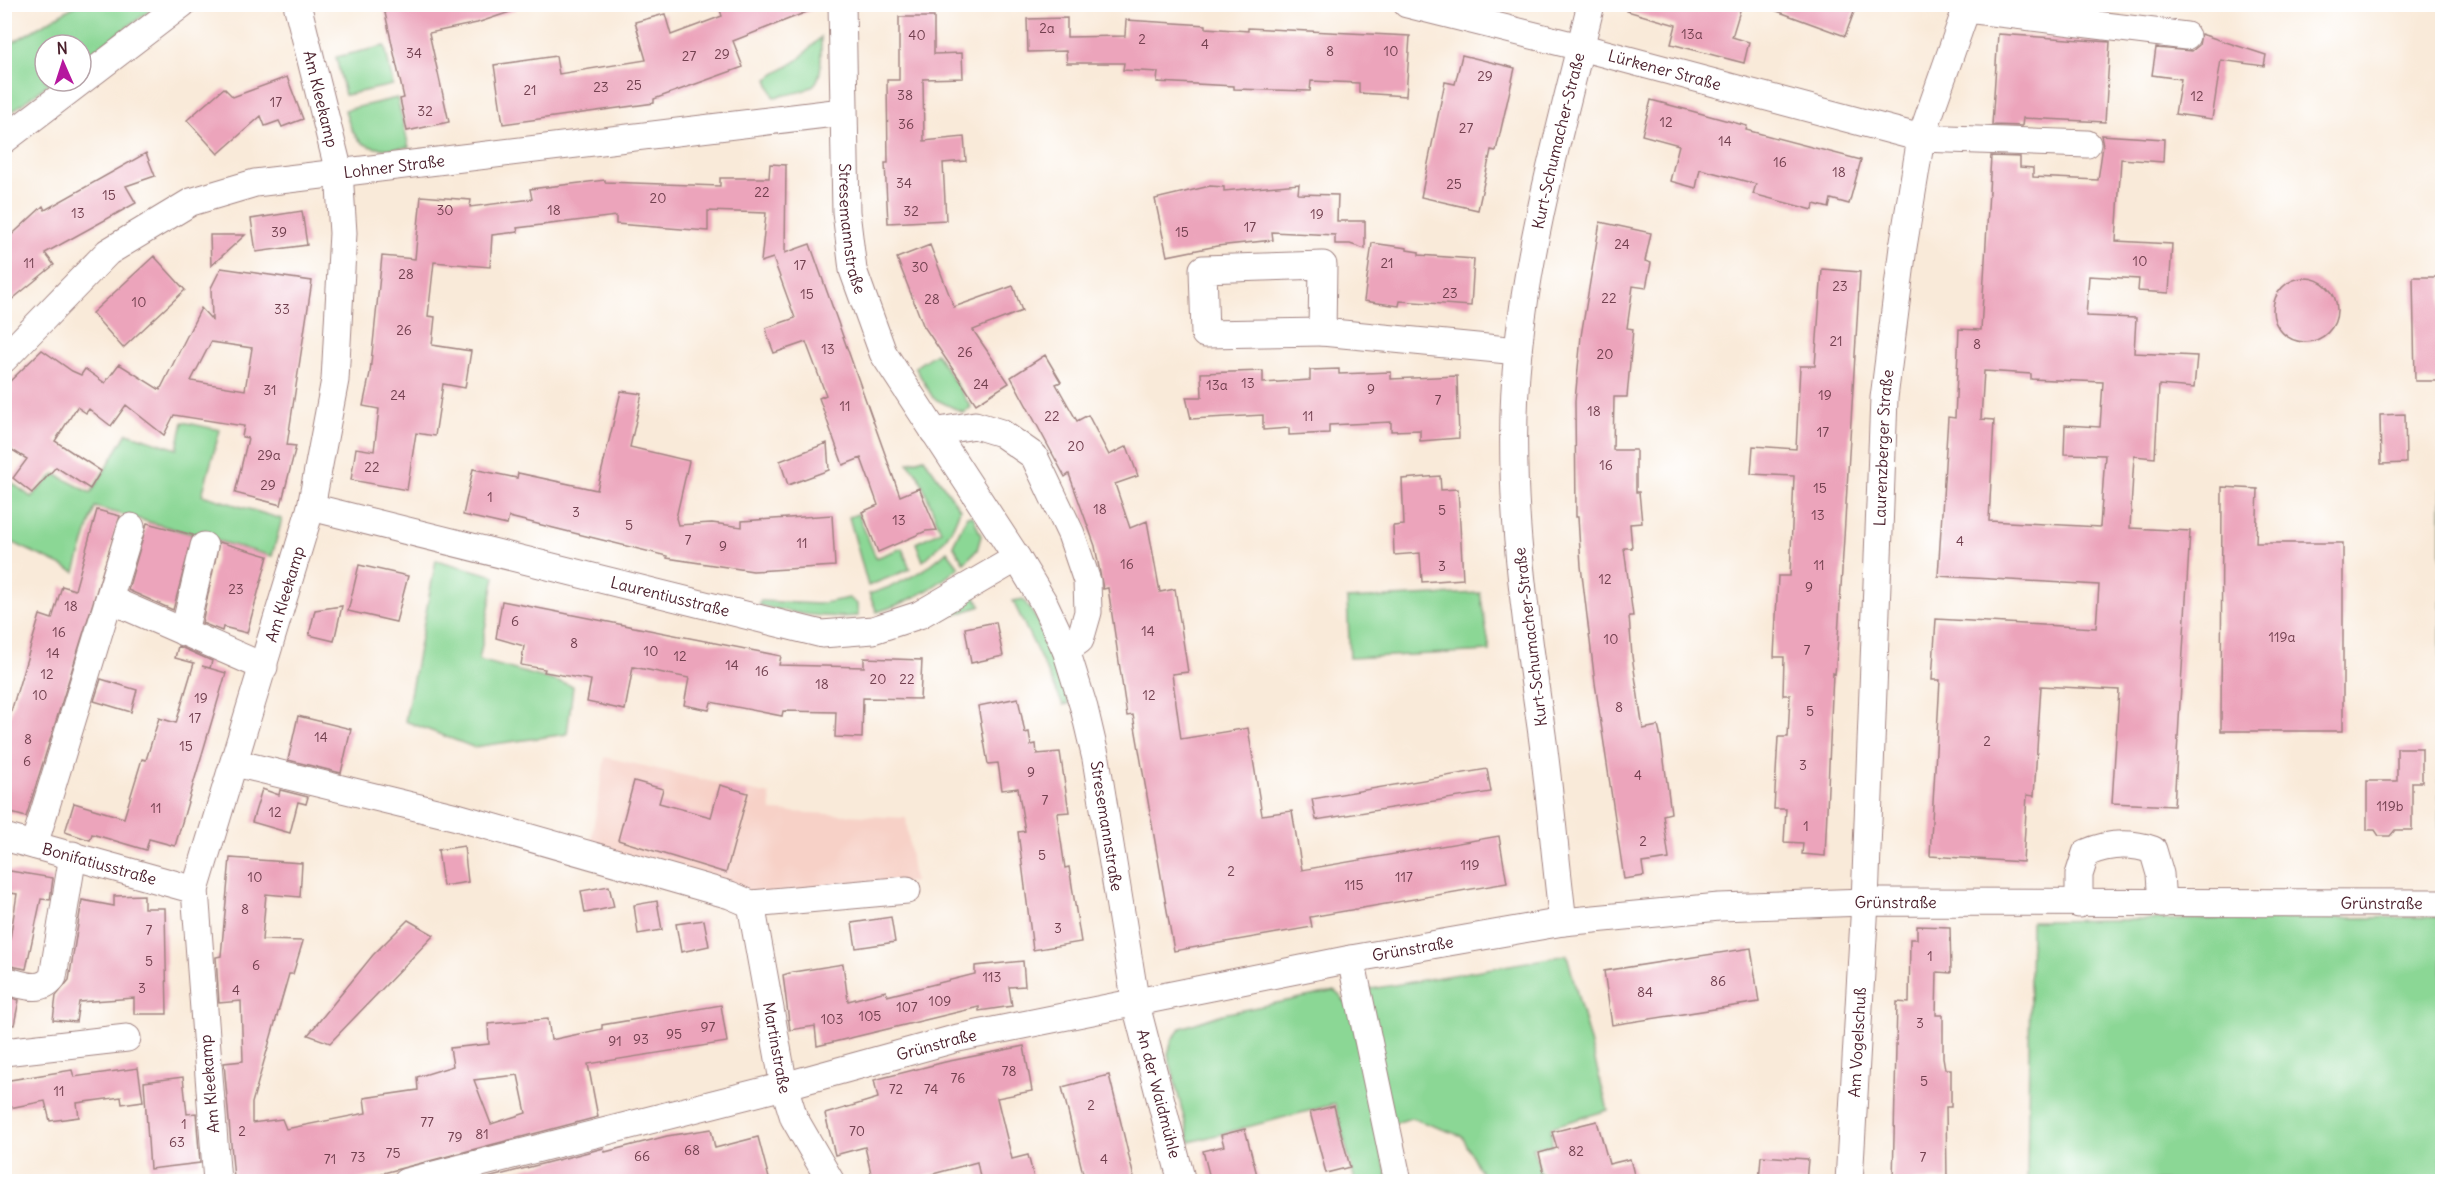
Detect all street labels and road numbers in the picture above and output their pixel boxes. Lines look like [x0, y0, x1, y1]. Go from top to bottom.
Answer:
street label: Lürkener Straße [1606, 45, 1723, 94]
street label: Am Kleekamp [299, 48, 343, 150]
street label: Kurt-Schumacher-Straße [1527, 51, 1589, 231]
street label: Lohner Straße [342, 150, 446, 182]
street label: Stresemannstraße [835, 163, 871, 296]
street label: Laurenzberger Straße [1869, 368, 1898, 527]
street label: Am Kleekamp [261, 544, 309, 644]
street label: Kurt-Schumacher-Straße [1509, 546, 1551, 728]
street label: Laurentiusstraße [608, 572, 732, 621]
street label: Stresemannstraße [1086, 759, 1127, 893]
street label: Bonifatiusstraße [40, 838, 159, 889]
street label: Grünstraße [1854, 892, 1937, 912]
street label: Grünstraße [2340, 893, 2423, 913]
street label: Grünstraße [1370, 931, 1455, 965]
street label: Am Vogelschuß [1844, 986, 1870, 1098]
street label: Martinstraße [759, 1000, 796, 1096]
street label: Grünstraße [894, 1025, 978, 1065]
street label: An der Waidmühle [1133, 1027, 1185, 1160]
street label: Am Kleekamp [195, 1034, 223, 1134]

